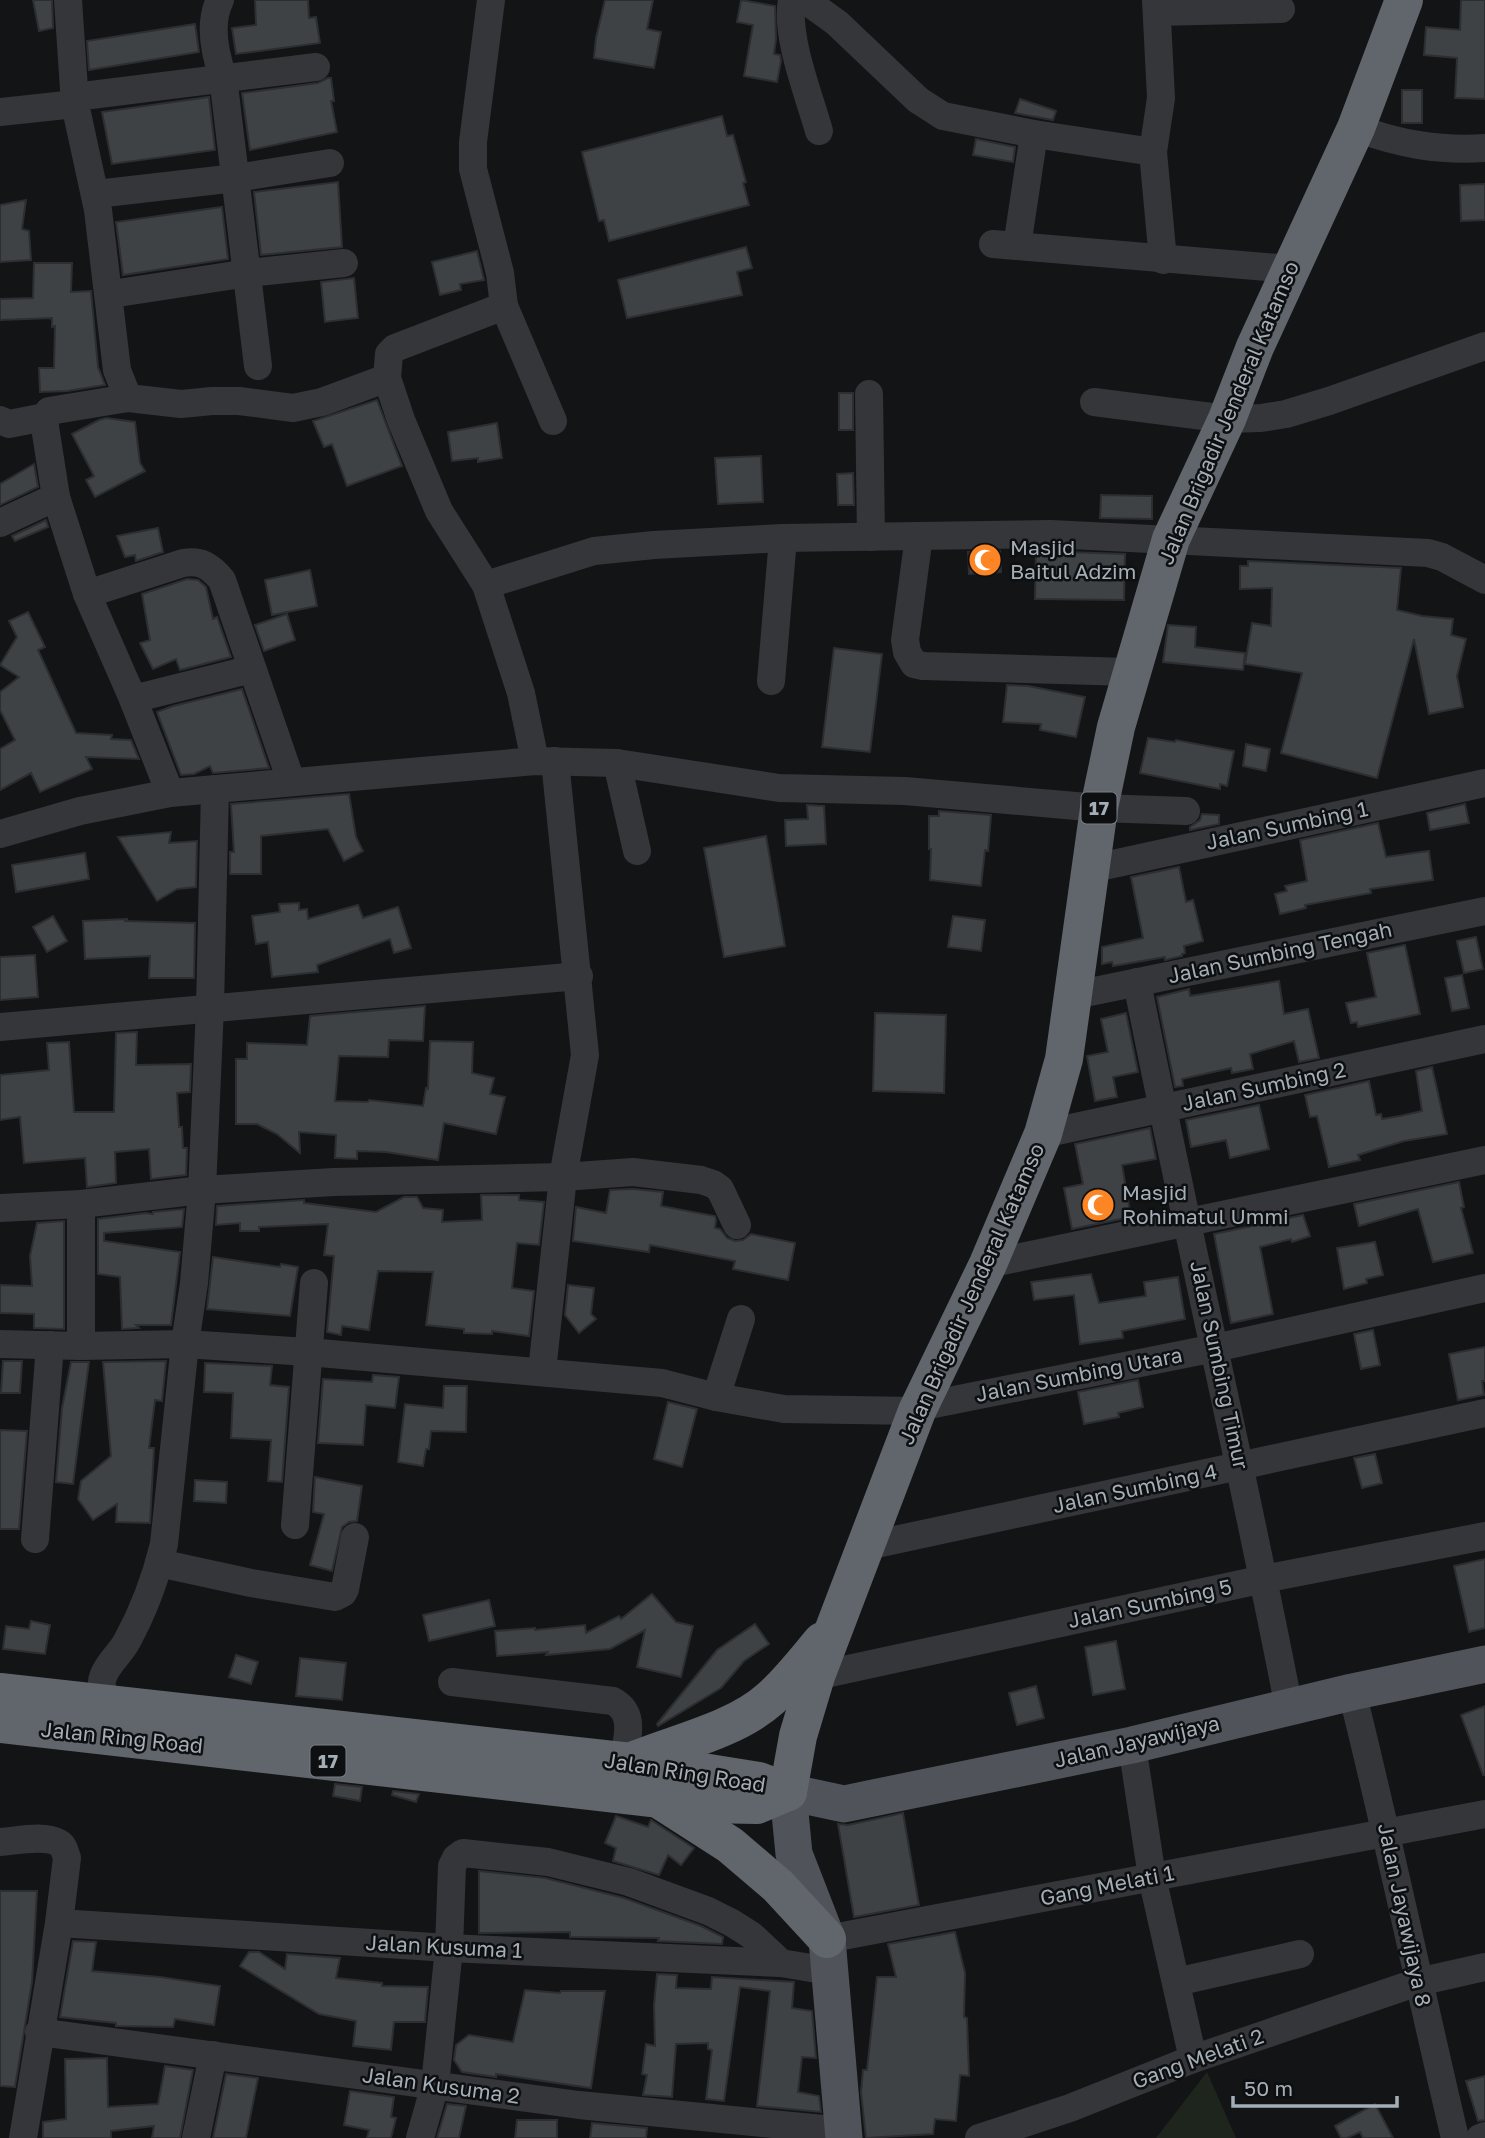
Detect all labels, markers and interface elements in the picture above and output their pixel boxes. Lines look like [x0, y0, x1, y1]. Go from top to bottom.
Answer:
street label: Jalan Brigadir Jenderal Katamso [1152, 257, 1304, 568]
place label: Masjid Baitul Adzim [1010, 534, 1136, 584]
mosque icon: Masjid Baitul Adzim [966, 541, 1004, 579]
road number: 17 [1082, 792, 1116, 824]
street label: Jalan Sumbing 1 [1203, 795, 1370, 855]
street label: Jalan Sumbing Tengah [1165, 916, 1394, 988]
street label: Jalan Sumbing 2 [1180, 1056, 1348, 1116]
street label: Jalan Brigadir Jenderal Katamso [893, 1139, 1049, 1448]
place label: Masjid Rohimatul Ummi [1122, 1179, 1289, 1229]
mosque icon: Masjid Rohimatul Ummi [1079, 1186, 1117, 1224]
street label: Jalan Sumbing Timur [1185, 1258, 1255, 1472]
street label: Jalan Sumbing Utara [973, 1341, 1184, 1407]
street label: Jalan Sumbing 4 [1050, 1458, 1219, 1518]
street label: Jalan Sumbing 5 [1066, 1573, 1234, 1633]
street label: Jalan Jayawijaya [1052, 1709, 1222, 1773]
street label: Jalan Ring Road [40, 1716, 204, 1758]
road number: 17 [310, 1746, 346, 1777]
street label: Jalan Ring Road [603, 1746, 768, 1798]
street label: Jalan Jayawijaya 8 [1373, 1821, 1437, 2009]
street label: Gang Melati 1 [1038, 1859, 1176, 1911]
street label: Jalan Kusuma 1 [365, 1929, 523, 1963]
street label: Gang Melati 2 [1128, 2022, 1267, 2094]
street label: Jalan Kusuma 2 [361, 2061, 522, 2109]
scale bar [1233, 2064, 1398, 2108]
text: 50 m [1244, 2075, 1293, 2101]

